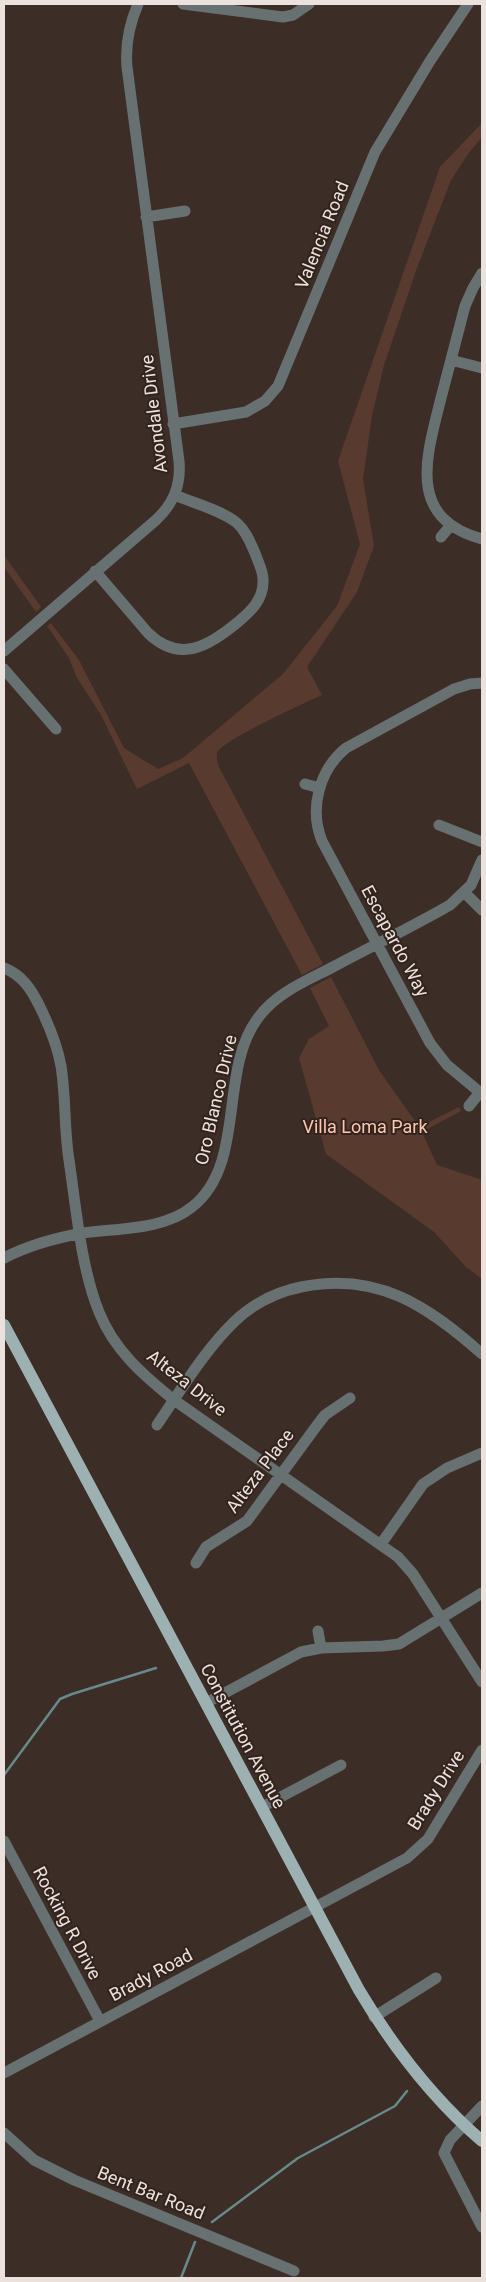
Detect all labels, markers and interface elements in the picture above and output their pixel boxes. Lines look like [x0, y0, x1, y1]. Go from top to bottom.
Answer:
street label: Valencia Road [290, 178, 353, 292]
street label: Avondale Drive [136, 354, 171, 474]
street label: Escapardo Way [357, 881, 434, 1001]
street label: Oro Blanco Drive [190, 1033, 241, 1167]
park label: Villa Loma Park [302, 1116, 428, 1137]
street label: Alteza Drive [143, 1345, 231, 1420]
street label: Alteza Place [221, 1425, 298, 1517]
street label: Constitution Avenue [196, 1660, 291, 1812]
street label: Brady Drive [403, 1746, 468, 1834]
street label: Rocking R Drive [29, 1863, 106, 1983]
street label: Brady Road [106, 1944, 196, 2005]
street label: Bent Bar Road [94, 2161, 208, 2224]

